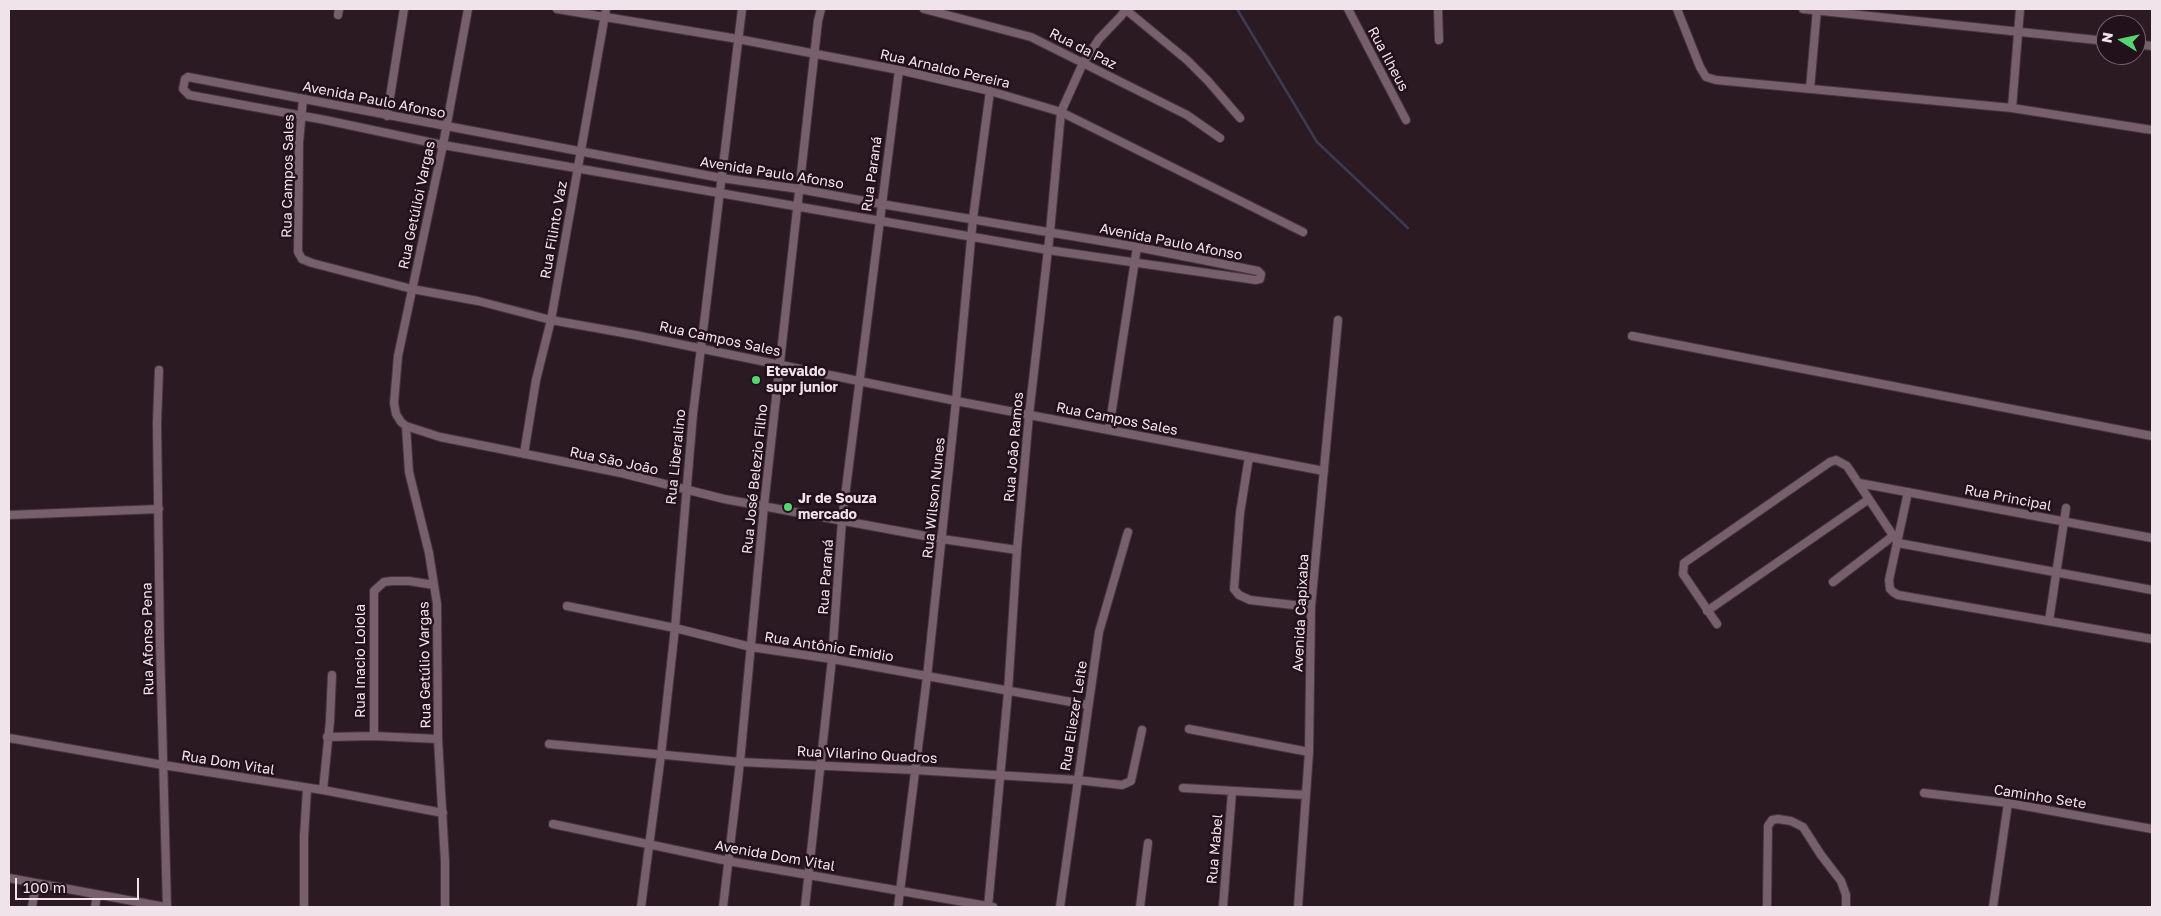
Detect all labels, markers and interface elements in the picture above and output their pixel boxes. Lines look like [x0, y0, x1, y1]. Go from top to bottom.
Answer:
north arrow [2096, 15, 2146, 65]
street label: Rua Ilheus [1364, 24, 1412, 94]
street label: Rua da Paz [1047, 25, 1119, 73]
text: N [2097, 31, 2116, 44]
street label: Rua Arnaldo Pereira [878, 46, 1012, 92]
street label: Avenida Paulo Afonso [301, 78, 447, 122]
street label: Rua Campos Sales [279, 114, 297, 238]
street label: Rua Paraná [858, 135, 886, 213]
street label: Rua Getúlioi Vargas [395, 139, 439, 271]
street label: Avenida Paulo Afonso [699, 153, 845, 193]
street label: Rua Filinto Vaz [537, 180, 571, 280]
street label: Avenida Paulo Afonso [1098, 220, 1244, 264]
street label: Rua Campos Sales [658, 318, 782, 360]
place label: Etevaldo supr junior [766, 364, 838, 397]
marker: Etevaldo supr junior [750, 374, 762, 386]
street label: Rua João Ramos [1001, 391, 1027, 503]
street label: Rua Campos Sales [1055, 399, 1179, 439]
street label: Rua José Belezio Filho [739, 403, 771, 555]
street label: Rua Liberalino [663, 408, 689, 506]
street label: Rua Wilson Nunes [919, 436, 949, 560]
street label: Rua São João [568, 443, 660, 479]
street label: Rua Principal [1963, 481, 2053, 515]
place label: Jr de Souza mercado [798, 491, 877, 524]
marker: Jr de Souza mercado [782, 501, 794, 513]
street label: Rua Paraná [815, 539, 837, 615]
street label: Avenida Capixaba [1290, 553, 1312, 673]
street label: Rua Afonso Pena [139, 582, 157, 696]
street label: Rua Getúlio Vargas [415, 601, 435, 729]
street label: Rua Inacio Loiola [353, 604, 369, 718]
street label: Rua Antônio Emidio [763, 628, 895, 666]
street label: Rua Eliezer Leite [1057, 660, 1091, 772]
street label: Rua Vilarino Quadros [796, 743, 938, 767]
street label: Rua Dom Vital [180, 747, 276, 779]
street label: Caminho Sete [1993, 781, 2087, 813]
street label: Rua Mabel [1204, 813, 1226, 885]
street label: Avenida Dom Vital [714, 837, 836, 875]
scale bar [18, 868, 141, 900]
text: 100 m [23, 878, 66, 896]

